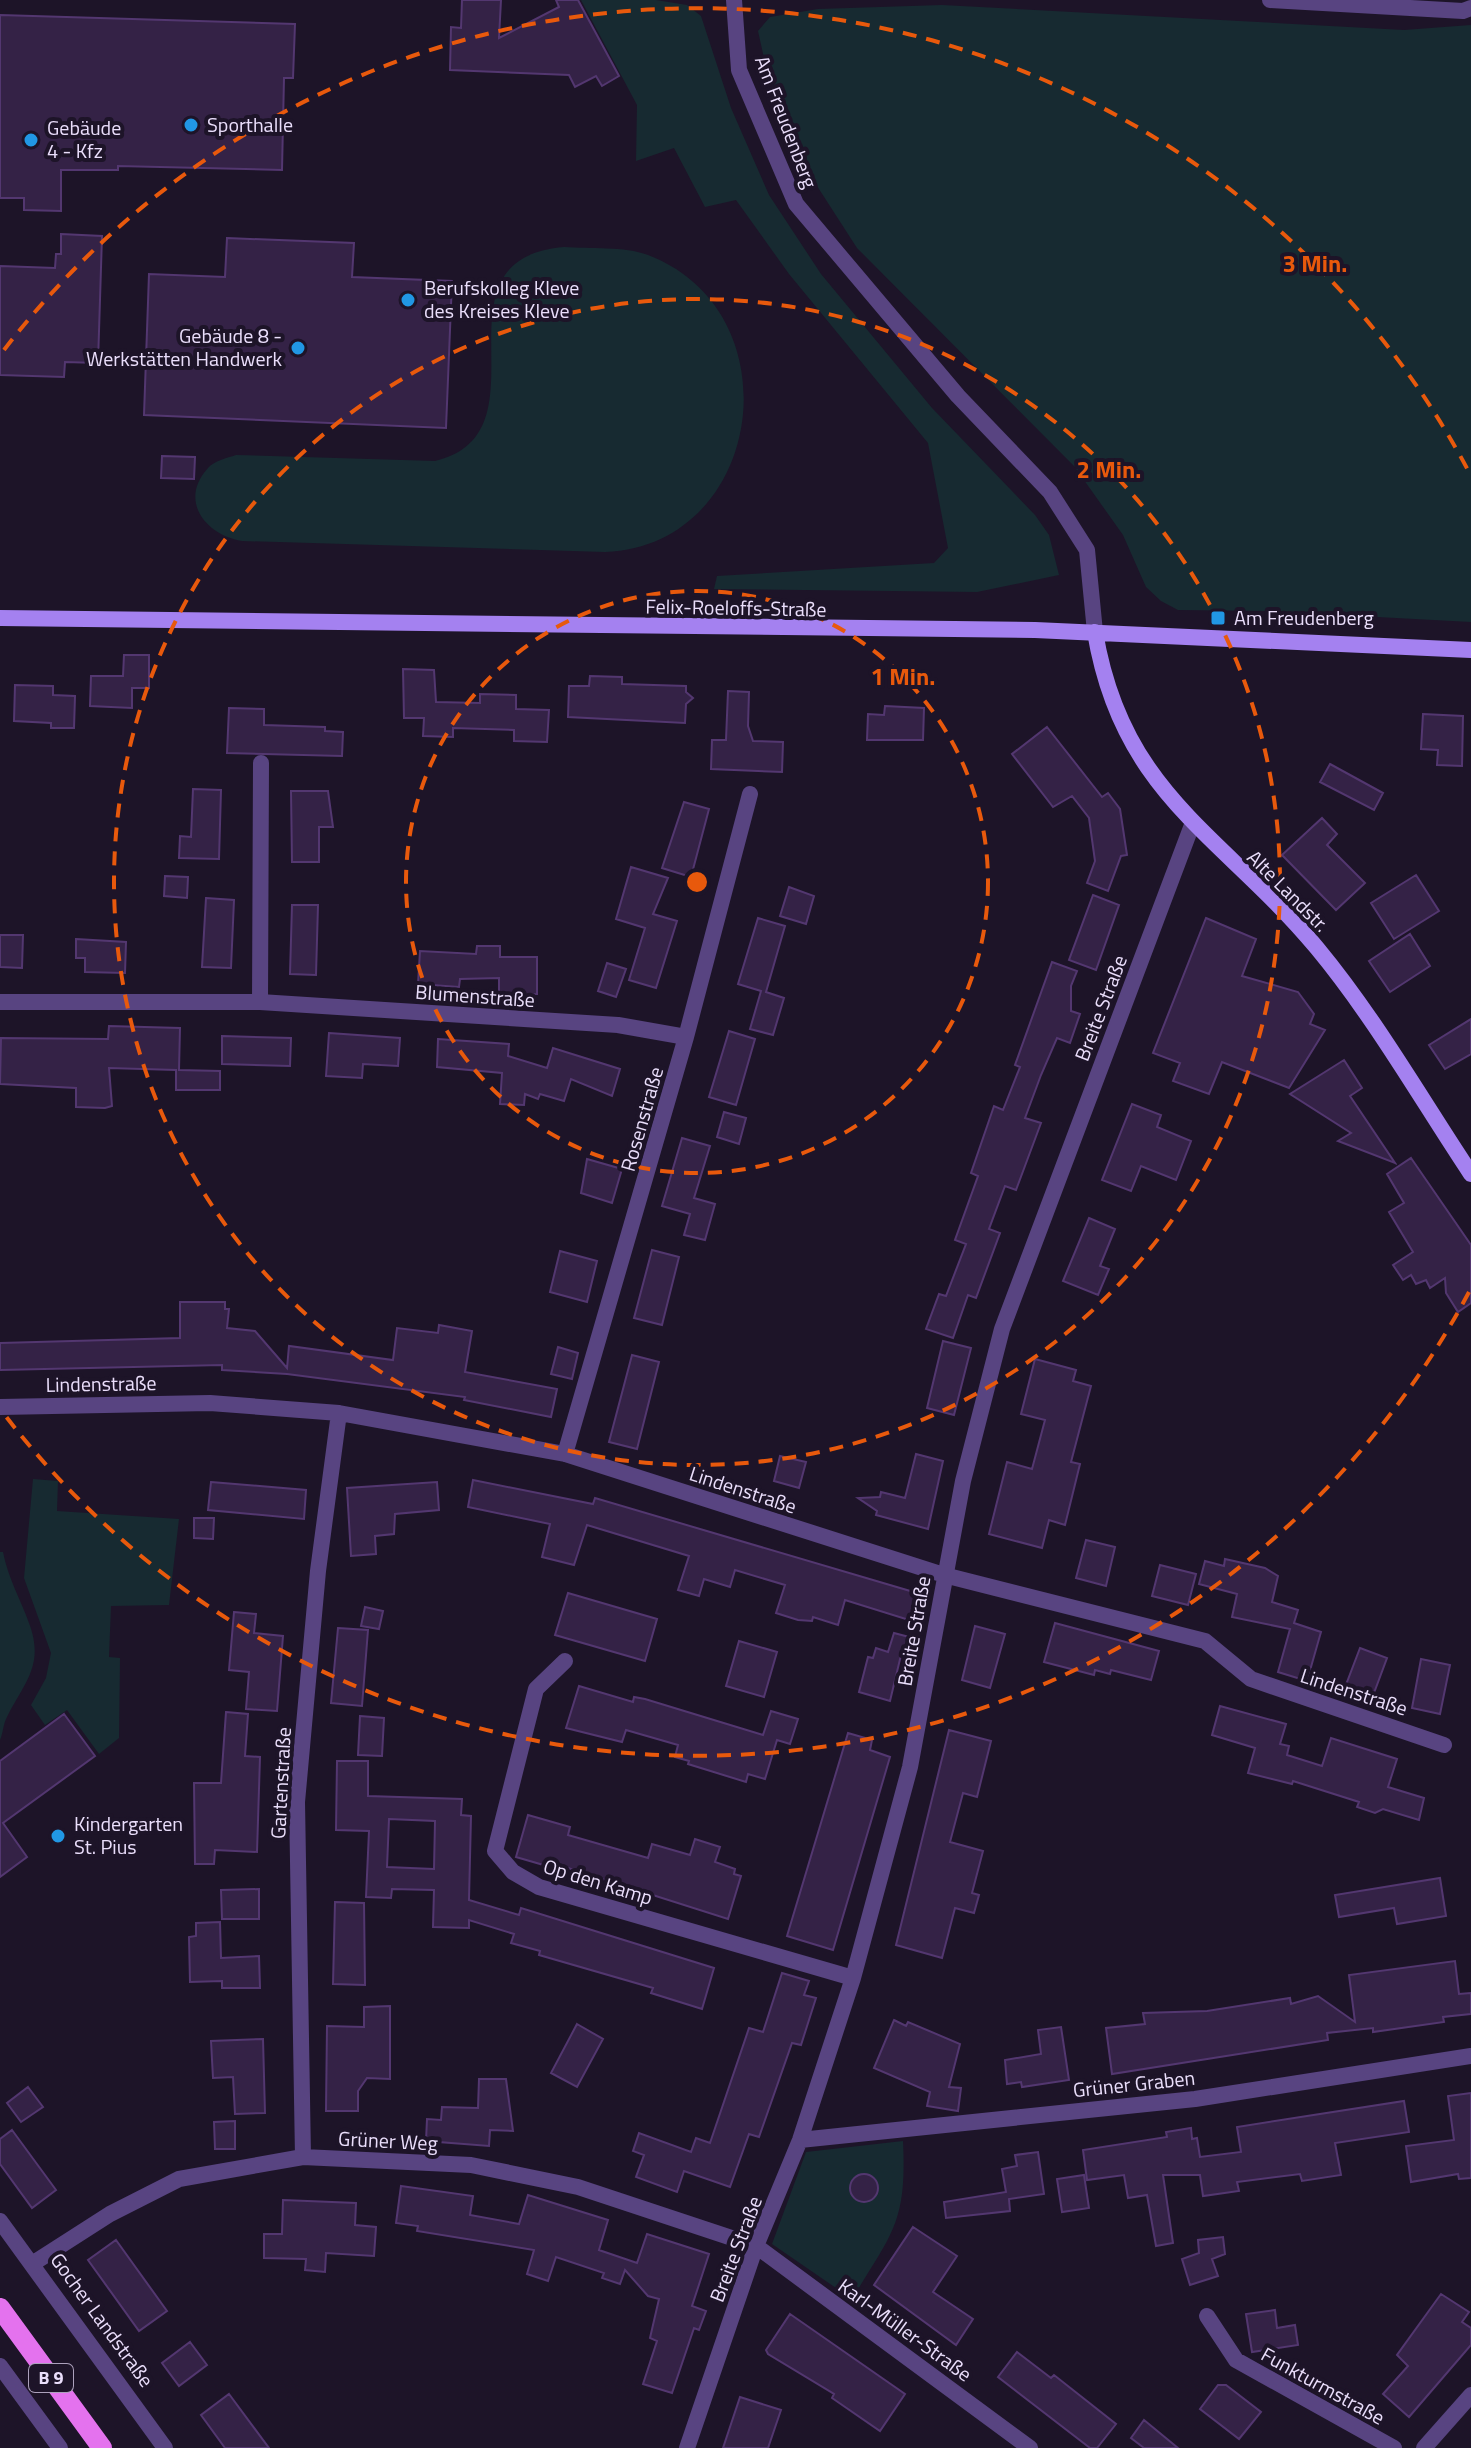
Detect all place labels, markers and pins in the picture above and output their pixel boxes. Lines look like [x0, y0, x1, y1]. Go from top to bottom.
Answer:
place label: Sporthalle [207, 109, 293, 140]
place label: Gebäude 4 - Kfz [47, 112, 121, 166]
marker: Sporthalle [182, 116, 200, 134]
marker: Gebäude 4 - Kfz [22, 131, 40, 149]
place label: Berufskolleg Kleve des Kreises Kleve [424, 272, 579, 326]
marker: Berufskolleg Kleve des Kreises Kleve [399, 291, 417, 309]
place label: Gebäude 8 - Werkstätten Handwerk [86, 320, 282, 374]
marker: Gebäude 8 - Werkstätten Handwerk [289, 339, 307, 357]
place label: Am Freudenberg [1234, 602, 1374, 633]
marker: Am Freudenberg [1209, 609, 1227, 627]
centre of rings [683, 868, 711, 896]
place label: Kindergarten St. Pius [74, 1808, 183, 1862]
marker: Kindergarten St. Pius [49, 1827, 67, 1845]

